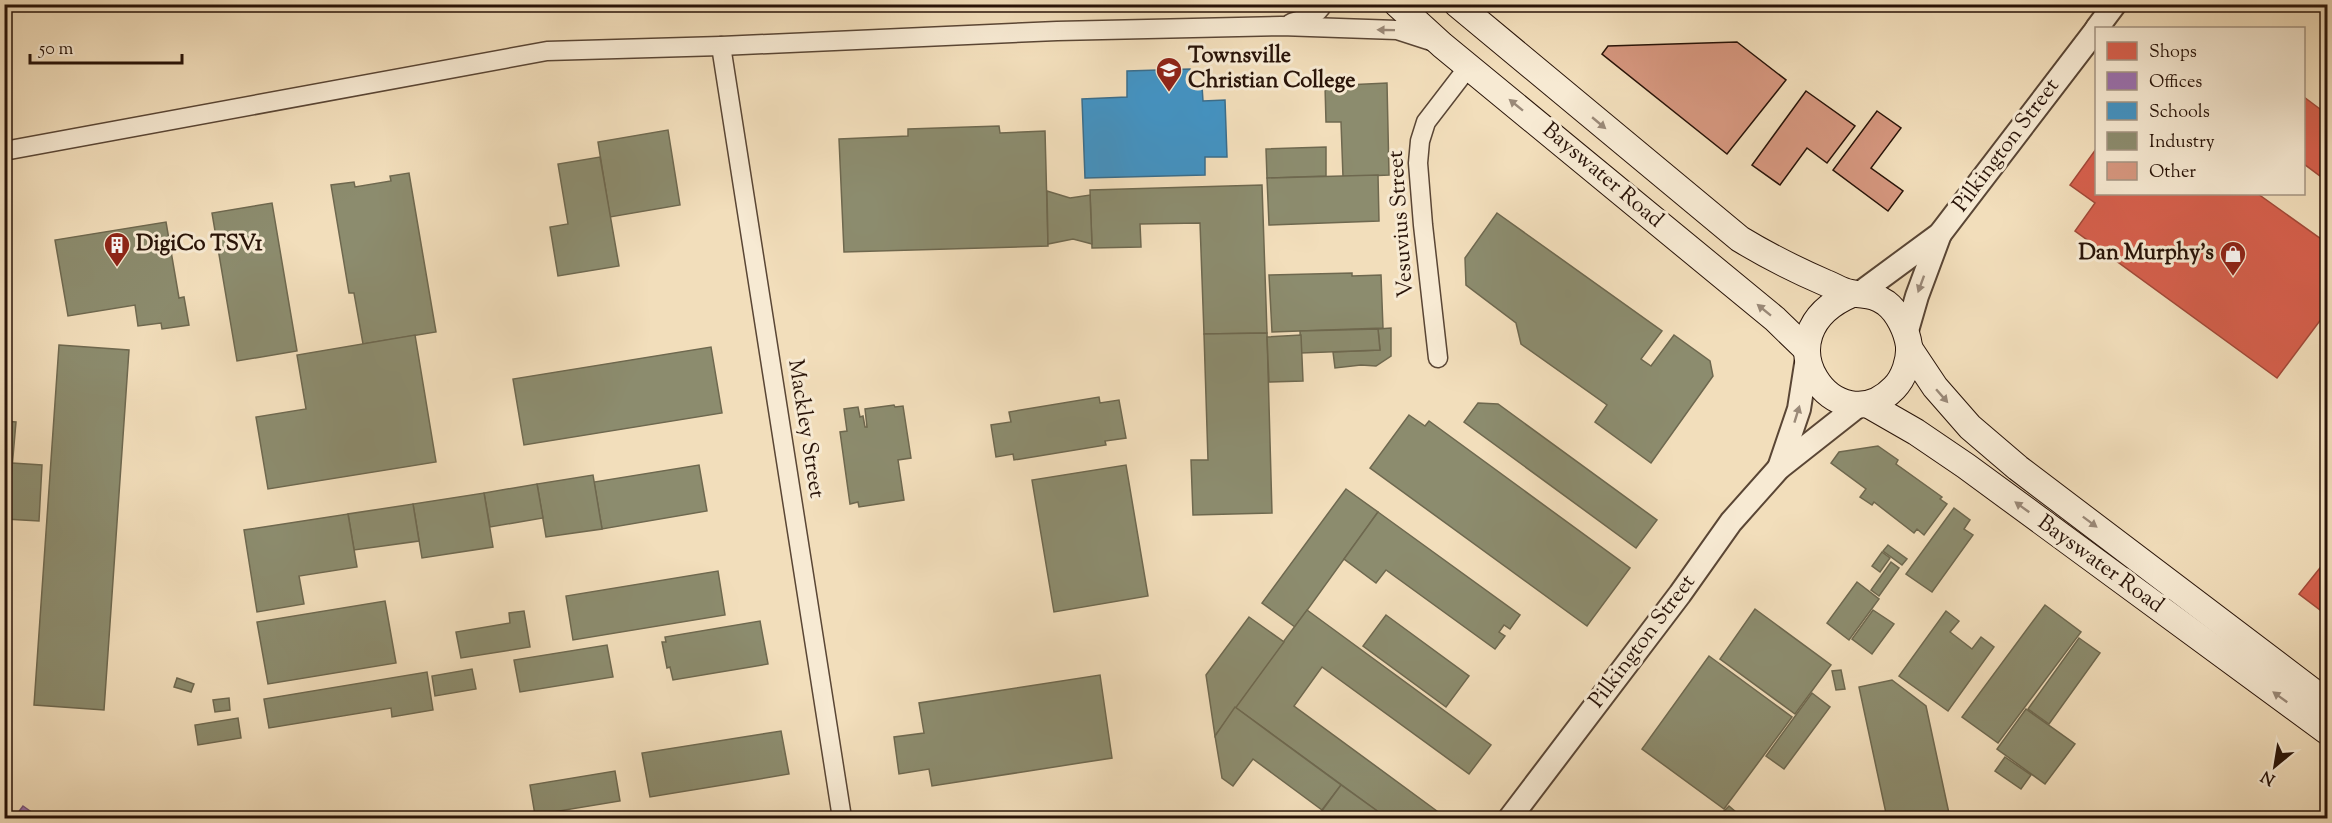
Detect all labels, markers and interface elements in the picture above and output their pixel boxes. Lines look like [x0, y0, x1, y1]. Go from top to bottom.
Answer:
one-way arrow [1377, 25, 1396, 35]
scale bar [30, 27, 182, 65]
legend [2095, 27, 2305, 195]
text: 50 m [38, 37, 74, 63]
text: Shops [2149, 40, 2197, 66]
place label: Townsville Christian College [1188, 41, 1355, 98]
school or university icon: Townsville Christian College [1154, 55, 1184, 93]
text: Offices [2149, 70, 2202, 96]
street label: Pilkington Street [1946, 72, 2068, 220]
one-way arrow [1509, 99, 1524, 112]
text: Schools [2149, 100, 2210, 126]
street label: Bayswater Road [1534, 116, 1670, 236]
one-way arrow [1591, 116, 1607, 129]
text: Industry [2149, 130, 2215, 156]
street label: Vesuvius Street [1381, 149, 1423, 299]
text: Other [2149, 160, 2196, 186]
place label: DigiCo TSV1 [136, 229, 263, 261]
building icon: DigiCo TSV1 [102, 230, 132, 268]
place label: Dan Murphy's [2078, 238, 2214, 270]
shop icon: Dan Murphy's [2218, 239, 2248, 277]
one-way arrow [1916, 275, 1926, 293]
one-way arrow [1756, 304, 1771, 316]
street label: Mackley Street [778, 357, 832, 501]
one-way arrow [1935, 388, 1948, 403]
one-way arrow [1793, 405, 1802, 423]
one-way arrow [2014, 501, 2030, 513]
street label: Bayswater Road [2030, 508, 2170, 622]
one-way arrow [2082, 516, 2098, 529]
street label: Pilkington Street [1582, 568, 1704, 716]
one-way arrow [2273, 691, 2289, 703]
north arrow [2245, 736, 2305, 796]
text: N [2257, 764, 2280, 790]

